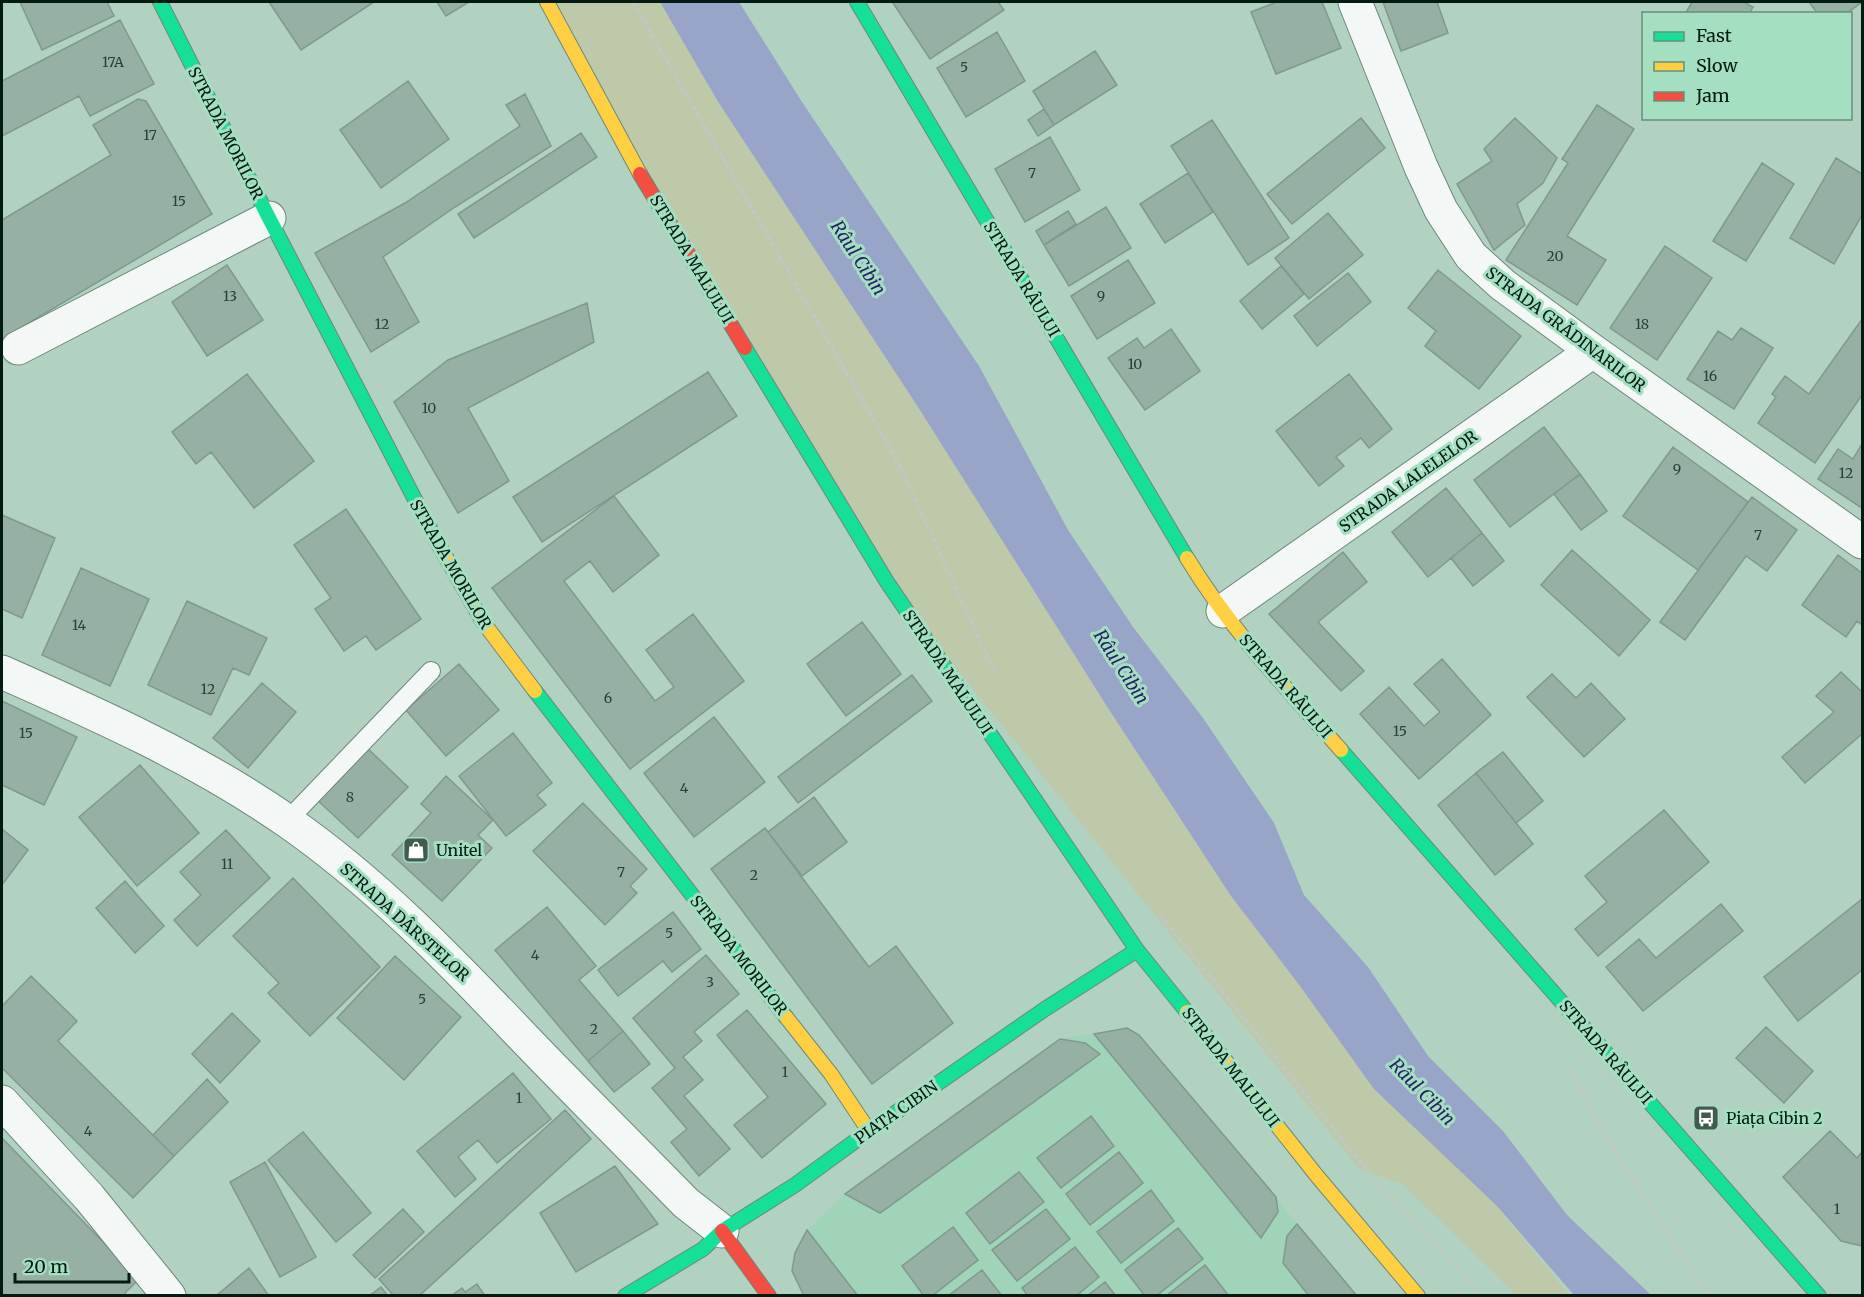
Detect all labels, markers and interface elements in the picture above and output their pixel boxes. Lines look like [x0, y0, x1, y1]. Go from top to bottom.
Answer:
legend [1642, 12, 1852, 120]
text: Fast [1696, 24, 1732, 47]
house number: 17A [102, 53, 124, 71]
text: Slow [1696, 54, 1739, 77]
house number: 5 [960, 58, 968, 76]
street label: STRADA MORILOR [184, 63, 268, 203]
text: Jam [1695, 84, 1730, 107]
house number: 17 [143, 126, 157, 144]
house number: 7 [1028, 164, 1036, 182]
street label: STRADA MALULUI [646, 191, 738, 327]
house number: 15 [172, 192, 186, 210]
water label: Râul Cibin [826, 216, 891, 299]
street label: STRADA RÂULUI [980, 217, 1064, 341]
house number: 20 [1546, 247, 1564, 265]
street label: STRADA GRĂDINARILOR [1482, 262, 1651, 396]
house number: 13 [223, 287, 237, 305]
house number: 9 [1097, 287, 1105, 305]
house number: 12 [375, 315, 389, 333]
house number: 18 [1635, 315, 1649, 333]
house number: 10 [1128, 355, 1142, 373]
house number: 16 [1703, 367, 1717, 385]
house number: 10 [422, 399, 436, 417]
street label: STRADA LALELELOR [1335, 425, 1482, 536]
house number: 9 [1673, 460, 1681, 478]
house number: 12 [1839, 464, 1853, 482]
street label: STRADA MORILOR [406, 496, 497, 633]
house number: 7 [1754, 526, 1762, 544]
street label: STRADA MALULUI [899, 606, 997, 738]
house number: 14 [72, 616, 86, 634]
water label: Râul Cibin [1089, 625, 1154, 708]
street label: STRADA RÂULUI [1235, 630, 1337, 742]
house number: 12 [201, 680, 215, 698]
house number: 6 [604, 689, 612, 707]
house number: 15 [1393, 722, 1407, 740]
house number: 15 [19, 724, 33, 742]
house number: 4 [680, 779, 689, 797]
house number: 8 [346, 788, 354, 806]
shop icon: Unitel [401, 835, 431, 865]
place label: Unitel [436, 840, 482, 860]
house number: 11 [221, 855, 233, 873]
street label: STRADA DÂRSTELOR [336, 859, 474, 986]
house number: 7 [617, 863, 625, 881]
house number: 2 [750, 866, 758, 884]
street label: STRADA MORILOR [686, 891, 792, 1019]
house number: 5 [665, 924, 673, 942]
house number: 4 [531, 946, 540, 964]
house number: 3 [706, 973, 714, 991]
house number: 5 [418, 990, 426, 1008]
street label: STRADA RÂULUI [1555, 996, 1657, 1108]
street label: STRADA MALULUI [1178, 1003, 1284, 1131]
house number: 2 [590, 1020, 598, 1038]
water label: Râul Cibin [1385, 1053, 1460, 1130]
house number: 1 [782, 1063, 788, 1081]
street label: PIAȚA CIBIN [851, 1076, 943, 1149]
house number: 1 [516, 1089, 522, 1107]
bus stop icon: Piața Cibin 2 [1691, 1103, 1721, 1133]
place label: Piața Cibin 2 [1726, 1108, 1822, 1129]
house number: 4 [84, 1122, 93, 1140]
house number: 1 [1834, 1200, 1840, 1218]
scale bar [15, 1246, 129, 1284]
text: 20 m [24, 1255, 68, 1278]

